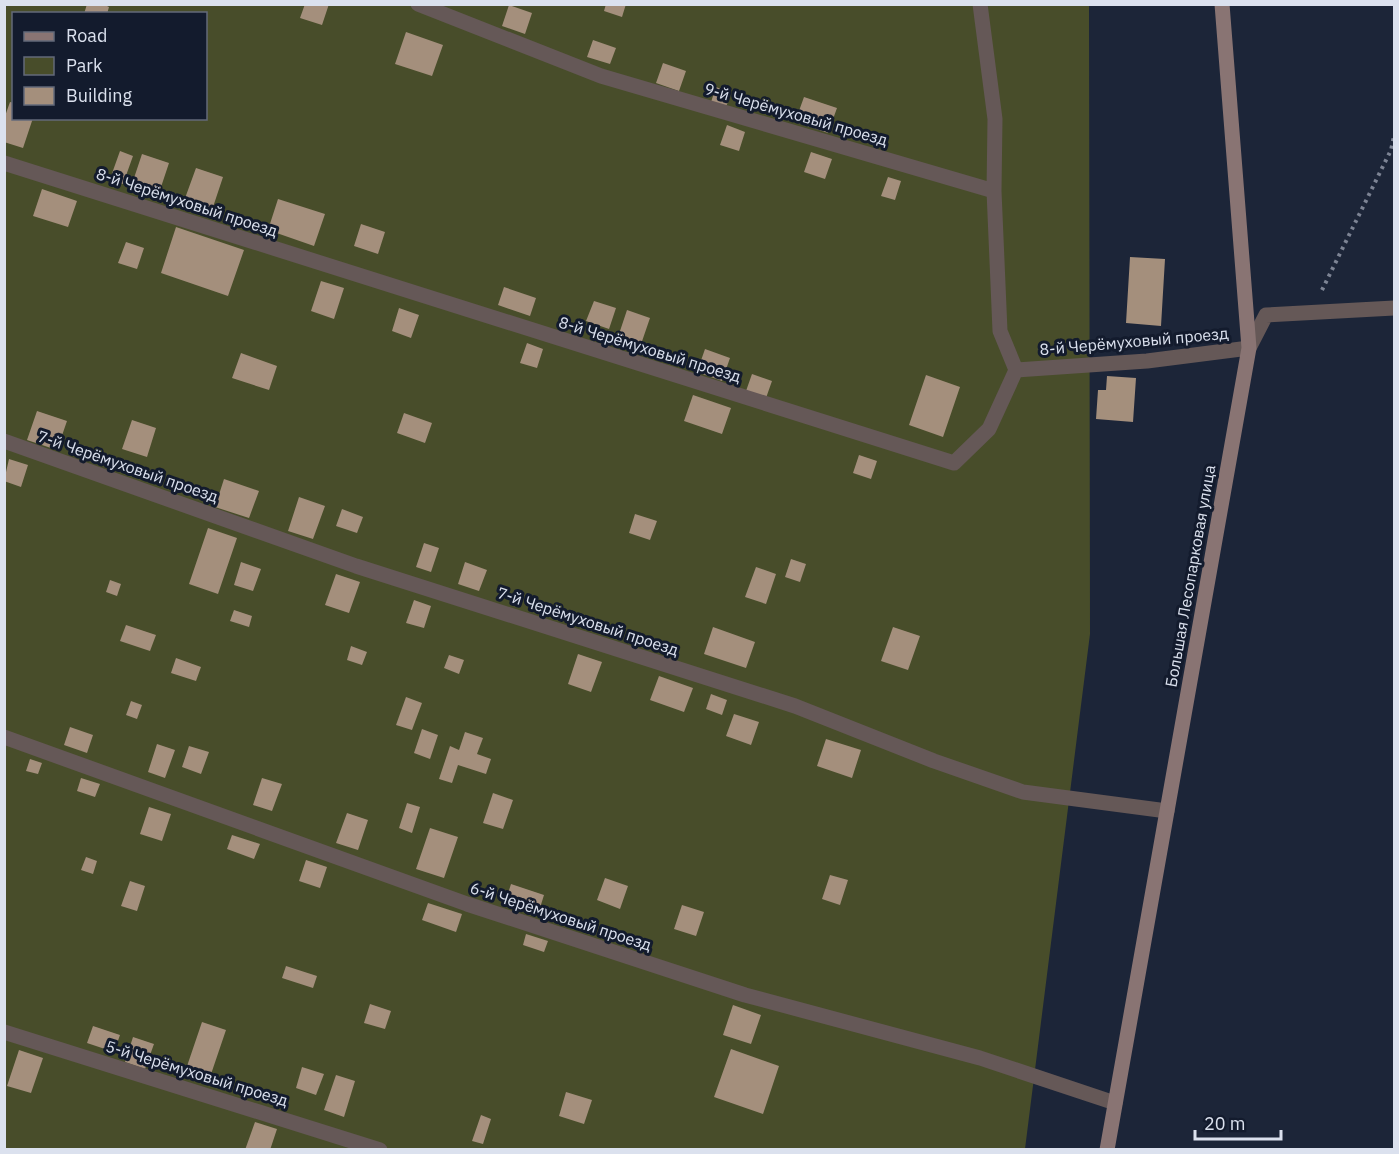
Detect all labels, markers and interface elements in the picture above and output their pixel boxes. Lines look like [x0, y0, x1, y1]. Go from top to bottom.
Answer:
legend [12, 12, 207, 120]
text: Road [66, 24, 107, 47]
text: Park [66, 54, 103, 77]
street label: 9-й Черёмуховый проезд [702, 78, 890, 150]
text: Building [66, 84, 133, 107]
street label: 8-й Черёмуховый проезд [94, 163, 281, 241]
street label: 8-й Черёмуховый проезд [556, 312, 744, 386]
street label: 8-й Черёмуховый проезд [1039, 323, 1230, 359]
street label: 7-й Черёмуховый проезд [35, 426, 221, 506]
street label: Большая Лесопарковая улица [1161, 463, 1219, 689]
street label: 7-й Черёмуховый проезд [495, 582, 682, 660]
street label: 6-й Черёмуховый проезд [468, 877, 655, 955]
street label: 5-й Черёмуховый проезд [103, 1036, 291, 1110]
scale bar [1195, 1103, 1280, 1141]
text: 20 m [1204, 1112, 1246, 1135]

